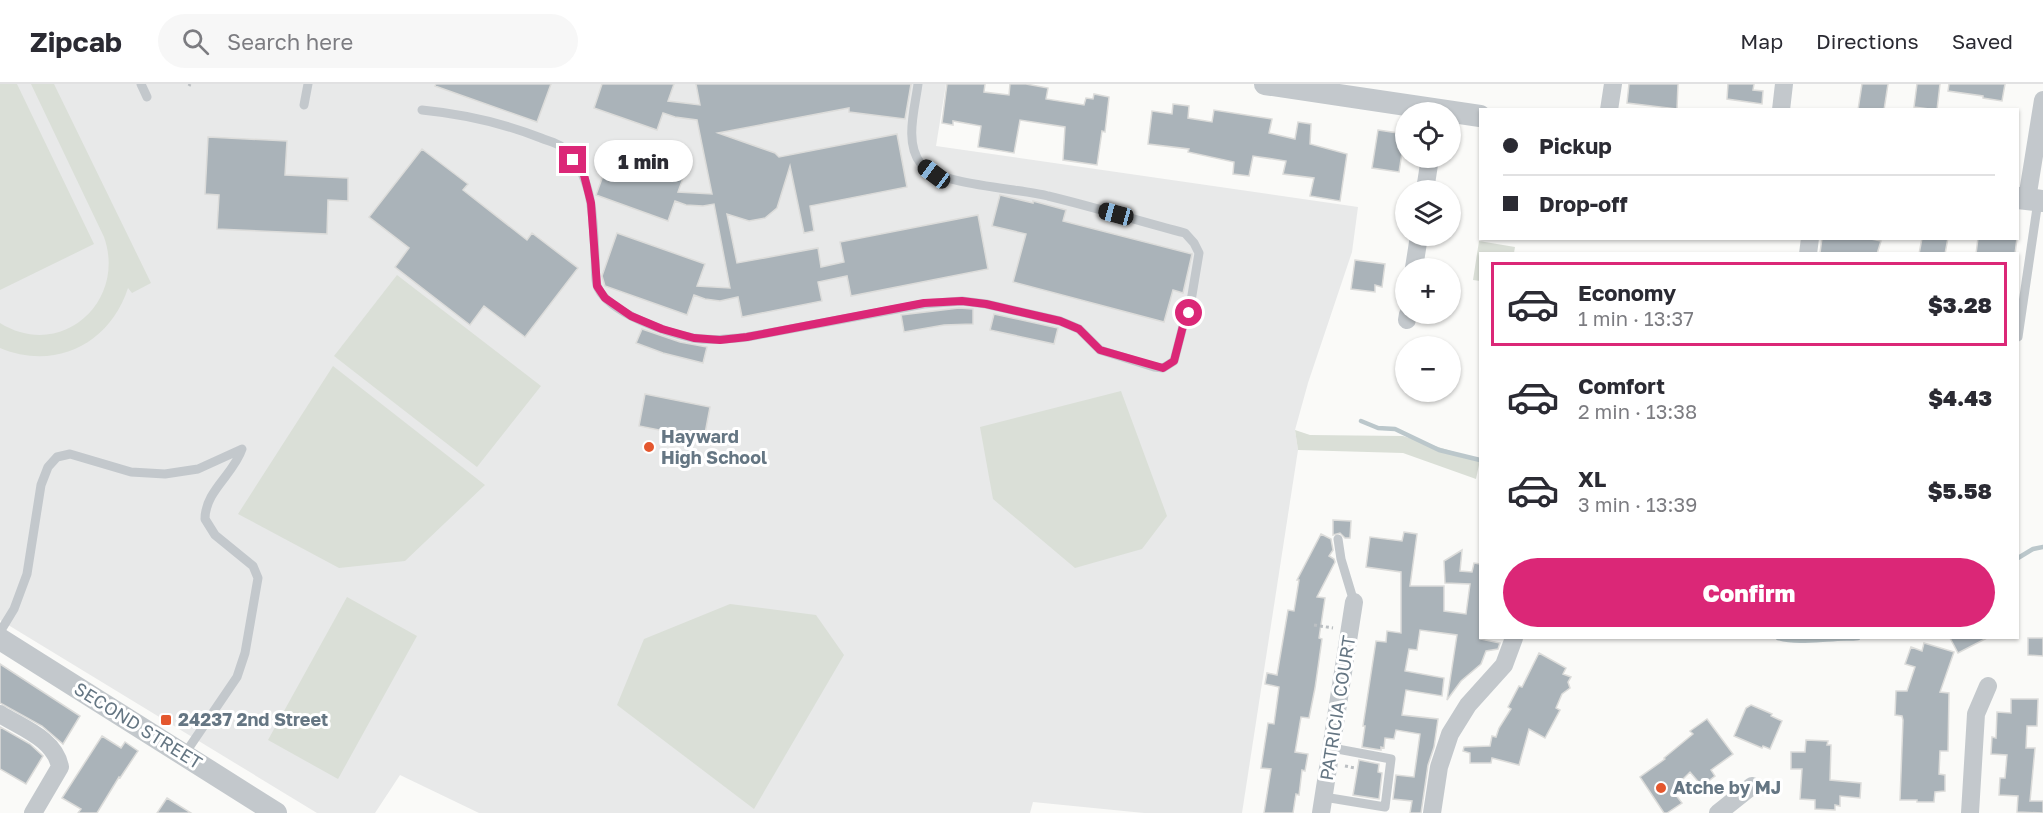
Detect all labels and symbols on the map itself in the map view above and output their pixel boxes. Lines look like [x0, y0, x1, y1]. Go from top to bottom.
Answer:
callout: 1 min [594, 139, 693, 181]
route end [559, 146, 586, 173]
car [914, 156, 954, 192]
car [1096, 201, 1136, 227]
route start [1175, 299, 1202, 326]
place label: Hayward High School [661, 425, 767, 468]
marker: Hayward High School [642, 440, 656, 454]
street label: PATRICIA COURT [1315, 634, 1359, 782]
street label: SECOND STREET [70, 677, 207, 773]
place label: 24237 2nd Street [178, 708, 328, 730]
marker: 24237 2nd Street [159, 713, 173, 727]
place label: Atche by MJ [1673, 776, 1781, 798]
marker: Atche by MJ [1654, 781, 1668, 795]

